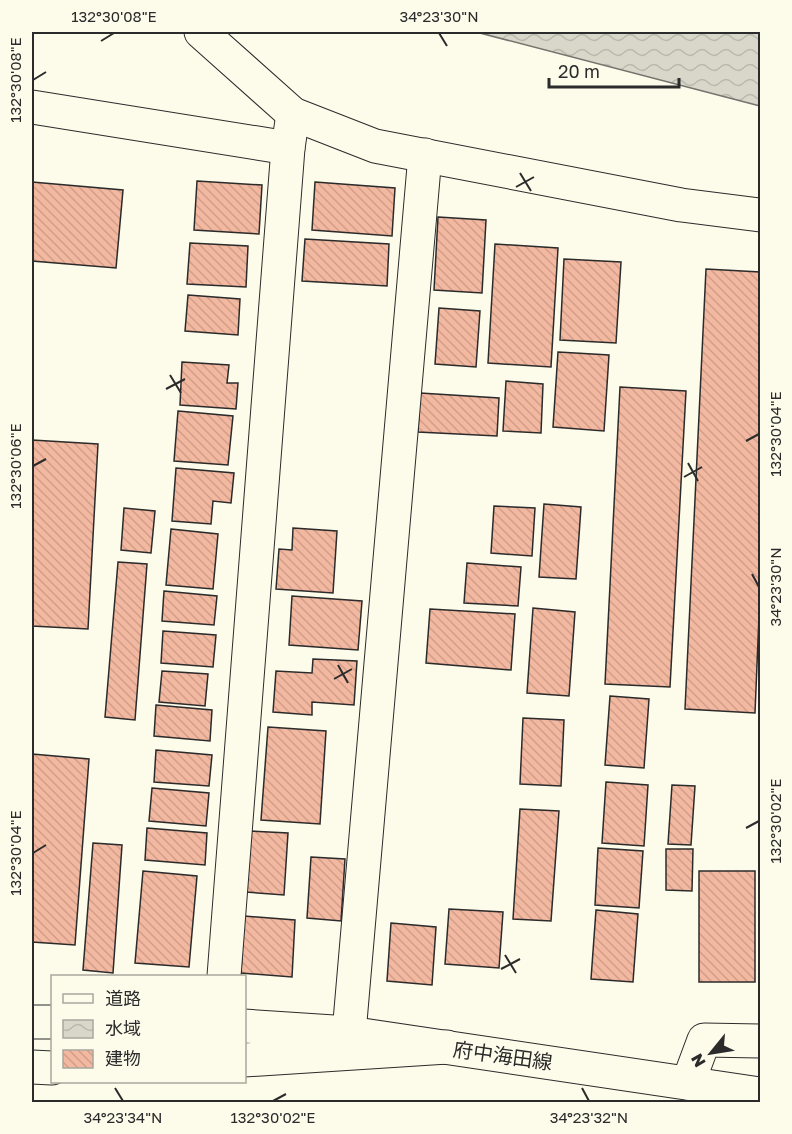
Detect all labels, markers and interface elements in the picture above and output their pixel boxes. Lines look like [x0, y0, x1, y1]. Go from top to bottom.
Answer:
text: 132°30'08"E [71, 7, 157, 25]
text: 34°23'30"N [399, 7, 479, 25]
text: 132°30'08"E [6, 37, 24, 123]
scale bar [549, 51, 680, 89]
text: 20 m [558, 60, 600, 82]
text: 132°30'04"E [766, 391, 784, 477]
text: 132°30'06"E [6, 423, 24, 509]
text: 34°23'30"N [766, 547, 784, 627]
text: 132°30'02"E [766, 779, 784, 863]
text: 132°30'04"E [6, 810, 24, 896]
legend [51, 975, 246, 1083]
text: 道路 [105, 987, 141, 1009]
text: 水域 [105, 1017, 141, 1039]
north arrow [681, 1023, 741, 1083]
street label: 府中海田線 [452, 1036, 554, 1074]
text: 建物 [105, 1047, 141, 1069]
text: N [686, 1050, 710, 1071]
text: 34°23'34"N [84, 1108, 162, 1126]
text: 132°30'02"E [231, 1108, 315, 1126]
text: 34°23'32"N [550, 1108, 628, 1126]

